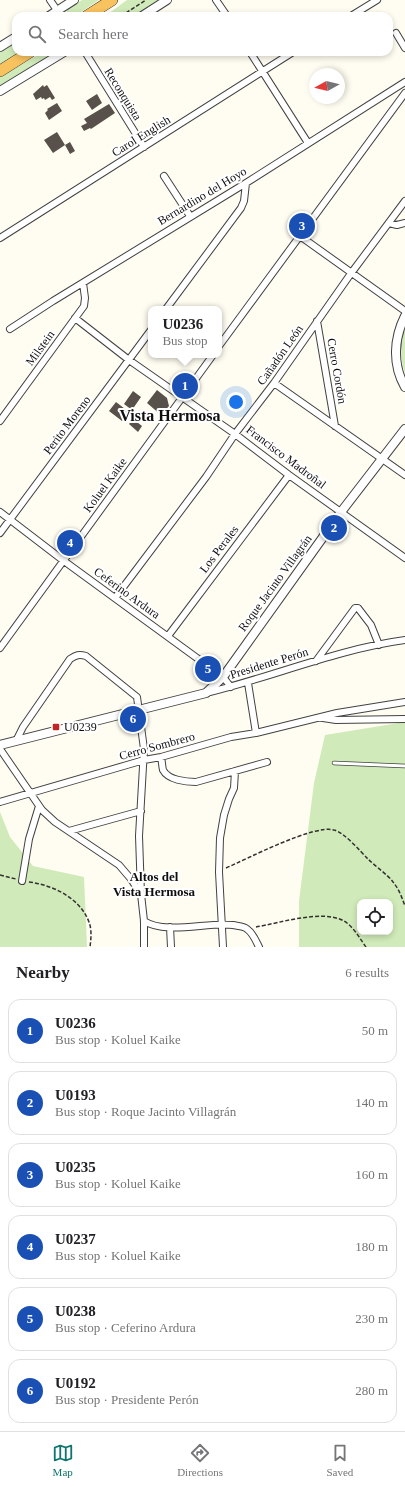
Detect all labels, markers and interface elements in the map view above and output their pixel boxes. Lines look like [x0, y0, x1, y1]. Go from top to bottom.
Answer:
search box [12, 12, 393, 56]
icon: search [26, 23, 48, 45]
text: Search here [58, 26, 128, 42]
street label: Reconquista [101, 65, 145, 123]
north arrow [309, 68, 345, 104]
street label: Carol English [109, 112, 173, 160]
street label: Bernardino del Hoyo [155, 164, 249, 228]
pin: 3 [289, 211, 315, 241]
popup [148, 306, 222, 358]
text: U0236 [162, 316, 203, 332]
street label: Cañadón León [254, 322, 306, 388]
street label: Milstein [23, 328, 57, 368]
text: Bus stop [162, 333, 208, 348]
street label: Cerro Cordón [324, 337, 350, 405]
pin: 1 [172, 371, 198, 401]
your location [226, 392, 246, 412]
street label: Perito Moreno [40, 393, 94, 457]
district label: Vista Hermosa [119, 407, 221, 424]
street label: Francisco Madroñal [243, 422, 329, 492]
street label: Koluel Kaike [80, 455, 130, 515]
pin: 2 [321, 513, 347, 543]
street label: Los Perales [197, 522, 242, 575]
pin: 4 [57, 528, 83, 558]
street label: Roque Jacinto Villagrán [235, 532, 315, 634]
street label: Ceferino Ardura [91, 564, 163, 622]
street label: Presidente Perón [228, 644, 310, 682]
pin: 5 [195, 654, 221, 684]
pin: 6 [120, 704, 146, 734]
place label: U0239 [64, 720, 97, 734]
marker: U0239 [51, 722, 61, 732]
street label: Cerro Sombrero [118, 729, 196, 763]
district label: Altos del Vista Hermosa [113, 869, 196, 899]
map controls [357, 899, 393, 935]
button: locate [357, 899, 393, 935]
text: Nearby [16, 963, 70, 982]
text: 6 results [345, 965, 389, 980]
text: U0236 [55, 1015, 96, 1031]
text: 1 [27, 1023, 33, 1038]
text: 50 m [362, 1023, 388, 1038]
text: Bus stop · Koluel Kaike [55, 1032, 181, 1047]
text: U0193 [55, 1087, 96, 1103]
text: 2 [27, 1095, 33, 1110]
text: 140 m [355, 1095, 388, 1110]
text: Bus stop · Roque Jacinto Villagrán [55, 1104, 236, 1119]
text: U0235 [55, 1159, 96, 1175]
text: 3 [27, 1167, 33, 1182]
text: 160 m [355, 1167, 388, 1182]
text: Bus stop · Koluel Kaike [55, 1176, 181, 1191]
text: U0237 [55, 1231, 96, 1247]
text: 4 [27, 1239, 33, 1254]
text: 180 m [355, 1239, 388, 1254]
text: Bus stop · Koluel Kaike [55, 1248, 181, 1263]
text: U0238 [55, 1303, 96, 1319]
text: 5 [27, 1311, 33, 1326]
text: 230 m [355, 1311, 388, 1326]
text: Bus stop · Ceferino Ardura [55, 1320, 196, 1335]
text: U0192 [55, 1375, 96, 1391]
text: 6 [27, 1383, 33, 1398]
text: 280 m [355, 1383, 388, 1398]
text: Bus stop · Presidente Perón [55, 1392, 199, 1407]
tab: Map [52, 1442, 74, 1478]
tab: Directions [177, 1442, 223, 1478]
tab: Saved [326, 1442, 353, 1478]

